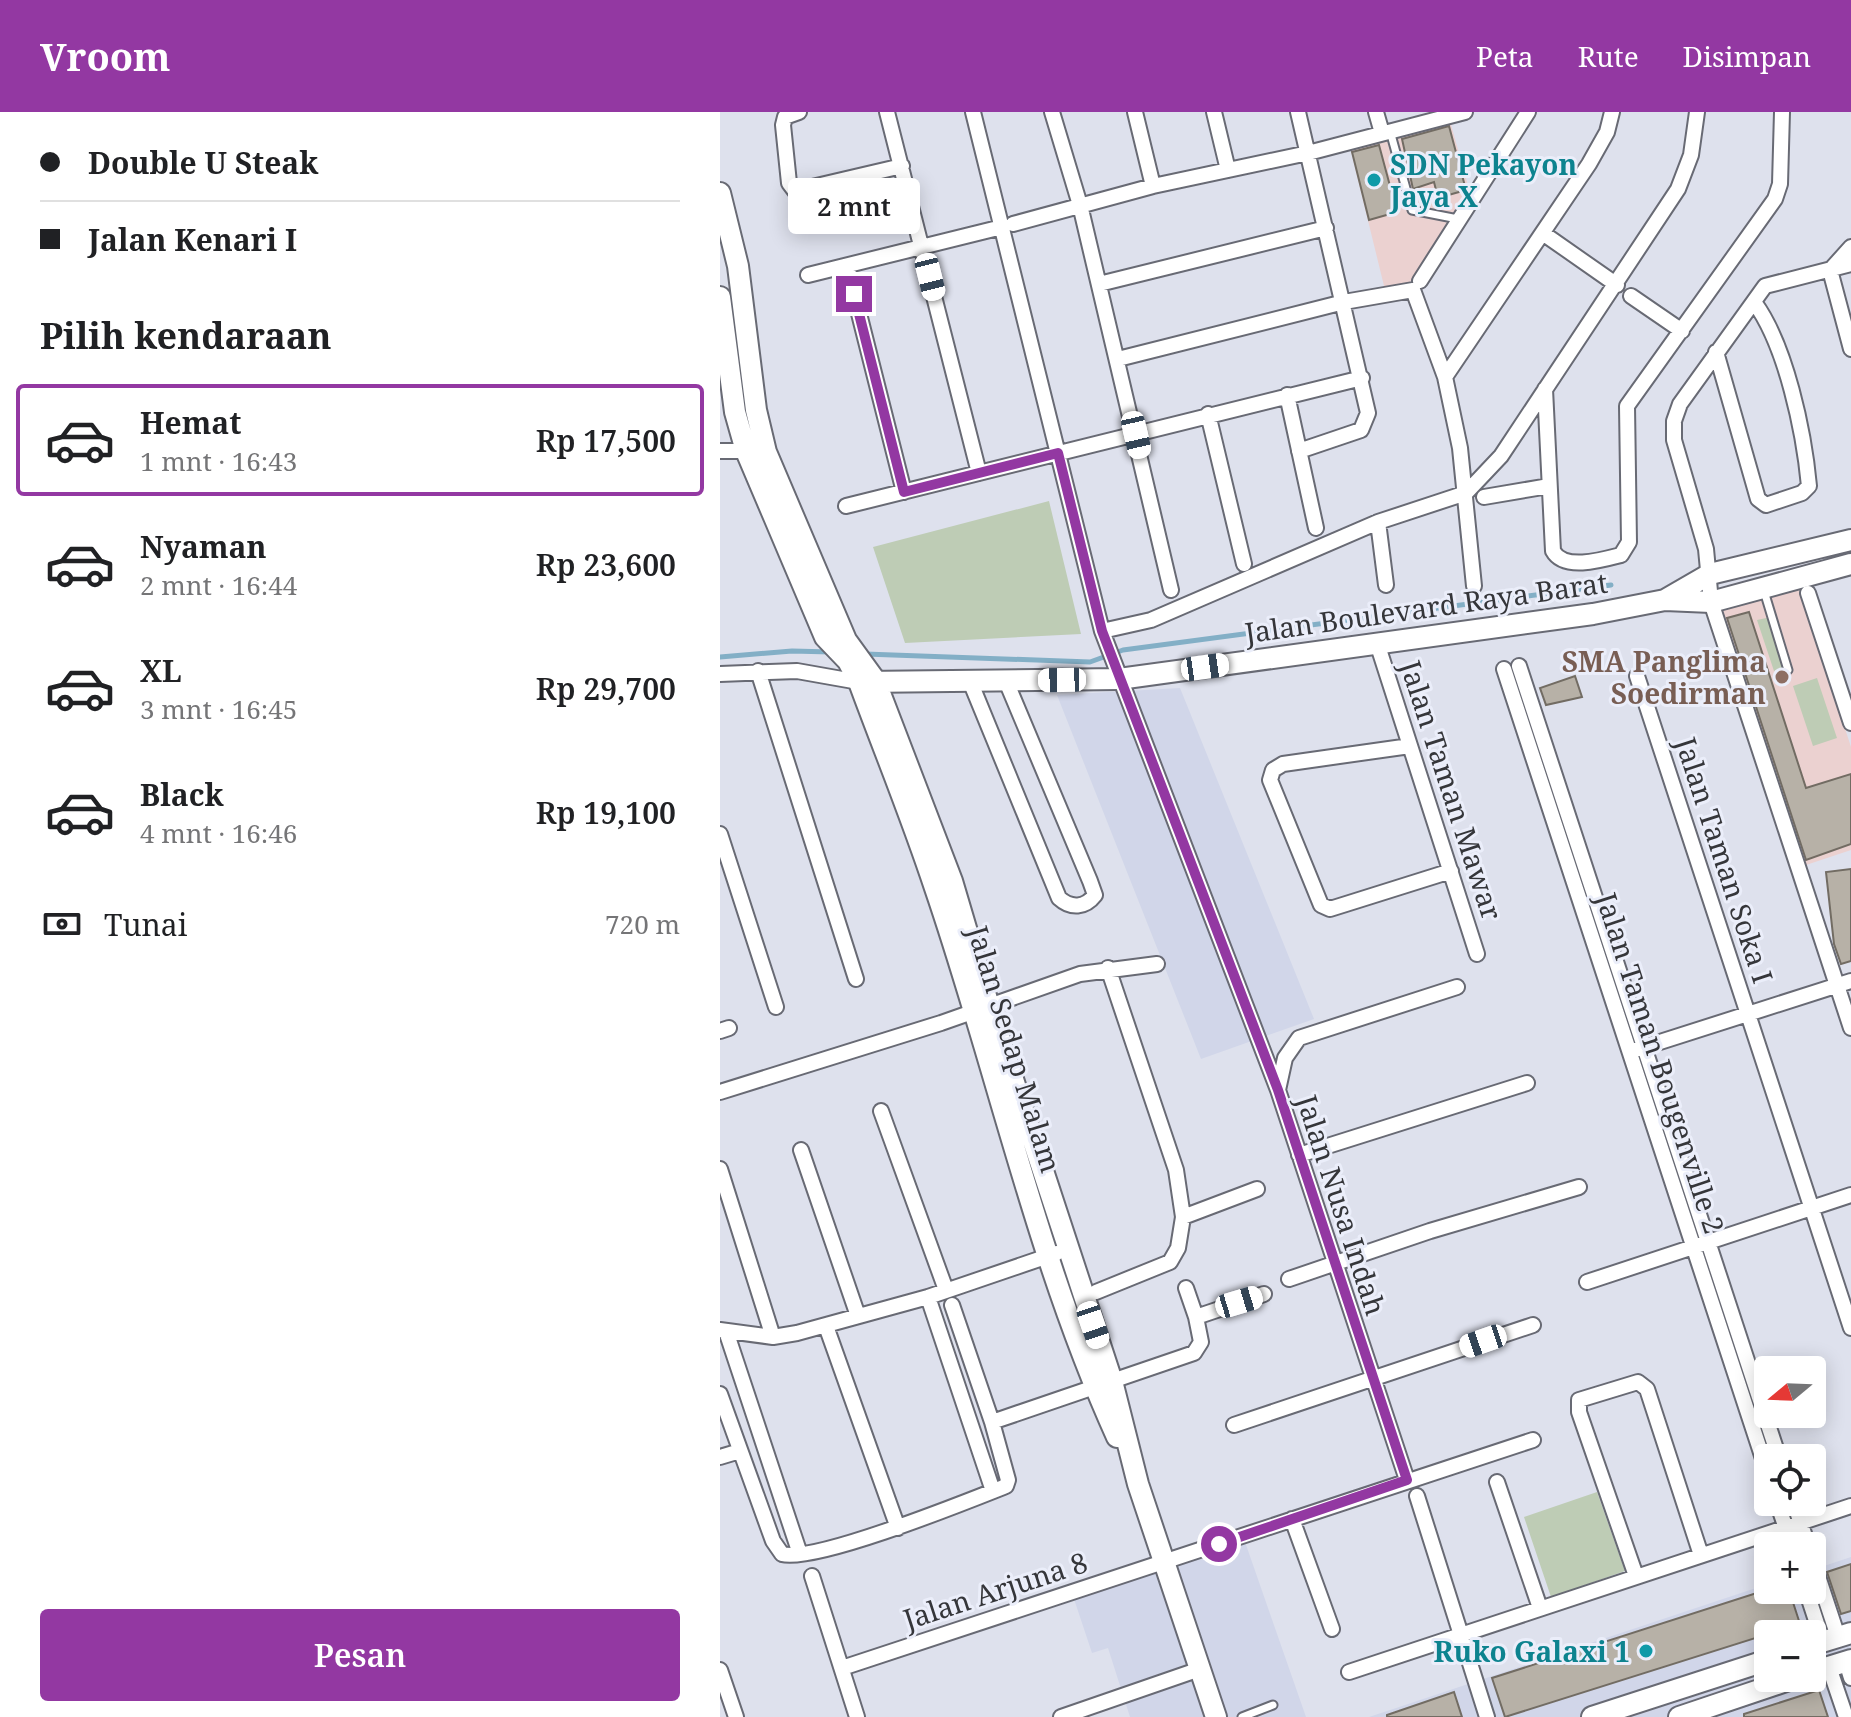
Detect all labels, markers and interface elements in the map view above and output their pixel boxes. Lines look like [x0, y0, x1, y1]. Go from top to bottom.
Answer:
text: Vroom [40, 30, 171, 82]
text: Peta [1476, 37, 1534, 75]
text: Rute [1578, 37, 1639, 75]
text: Disimpan [1683, 37, 1811, 75]
text: Double U Steak [88, 142, 318, 183]
place label: SDN Pekayon Jaya X [1389, 145, 1577, 215]
marker: SDN Pekayon Jaya X [1365, 171, 1383, 189]
callout: 2 mnt [788, 178, 920, 234]
text: 2 mnt [817, 188, 891, 224]
text: Jalan Kenari I [88, 219, 297, 260]
car [913, 251, 947, 303]
route end [836, 276, 872, 312]
text: Pilih kendaraan [40, 311, 331, 360]
text: Hemat [140, 402, 241, 443]
icon: car [44, 404, 116, 476]
car [1119, 409, 1153, 461]
text: Rp 17,500 [536, 420, 676, 461]
text: 1 mnt · 16:43 [140, 443, 297, 479]
text: Nyaman [140, 526, 267, 567]
icon: car [44, 528, 116, 600]
text: Rp 23,600 [536, 544, 676, 585]
street label: Jalan Boulevard Raya Barat [1241, 563, 1610, 651]
text: 2 mnt · 16:44 [140, 567, 297, 603]
place label: SMA Panglima Soedirman [1562, 642, 1766, 712]
text: XL [140, 650, 182, 691]
icon: car [44, 652, 116, 724]
car [1180, 652, 1230, 682]
street label: Jalan Taman Mawar [1392, 655, 1512, 924]
text: Rp 29,700 [536, 668, 676, 709]
car [1038, 668, 1086, 692]
marker: SMA Panglima Soedirman [1773, 668, 1791, 686]
text: 3 mnt · 16:45 [140, 691, 297, 727]
street label: Jalan Taman Soka I [1667, 731, 1783, 988]
text: Black [140, 774, 224, 815]
icon: car [44, 776, 116, 848]
text: Rp 19,100 [536, 792, 676, 833]
text: 4 mnt · 16:46 [140, 815, 297, 851]
street label: Jalan Taman Bougenville 2 [1588, 887, 1734, 1238]
icon: cash [40, 902, 84, 946]
text: Tunai [104, 904, 187, 945]
text: 720 m [605, 906, 680, 942]
street label: Jalan Sedap Malam [959, 920, 1071, 1177]
street label: Jalan Nusa Indah [1288, 1089, 1396, 1320]
car [1213, 1284, 1265, 1320]
car [1074, 1298, 1112, 1352]
car [1456, 1322, 1510, 1360]
north arrow [1754, 1356, 1826, 1428]
map controls [1754, 1356, 1826, 1692]
button: locate [1754, 1444, 1826, 1516]
route start [1201, 1526, 1237, 1562]
button: + [1754, 1532, 1826, 1604]
street label: Jalan Arjuna 8 [897, 1542, 1092, 1638]
button: Pesan [40, 1609, 680, 1701]
button: − [1754, 1620, 1826, 1692]
place label: Ruko Galaxi 1 [1434, 1632, 1630, 1670]
marker: Ruko Galaxi 1 [1637, 1642, 1655, 1660]

